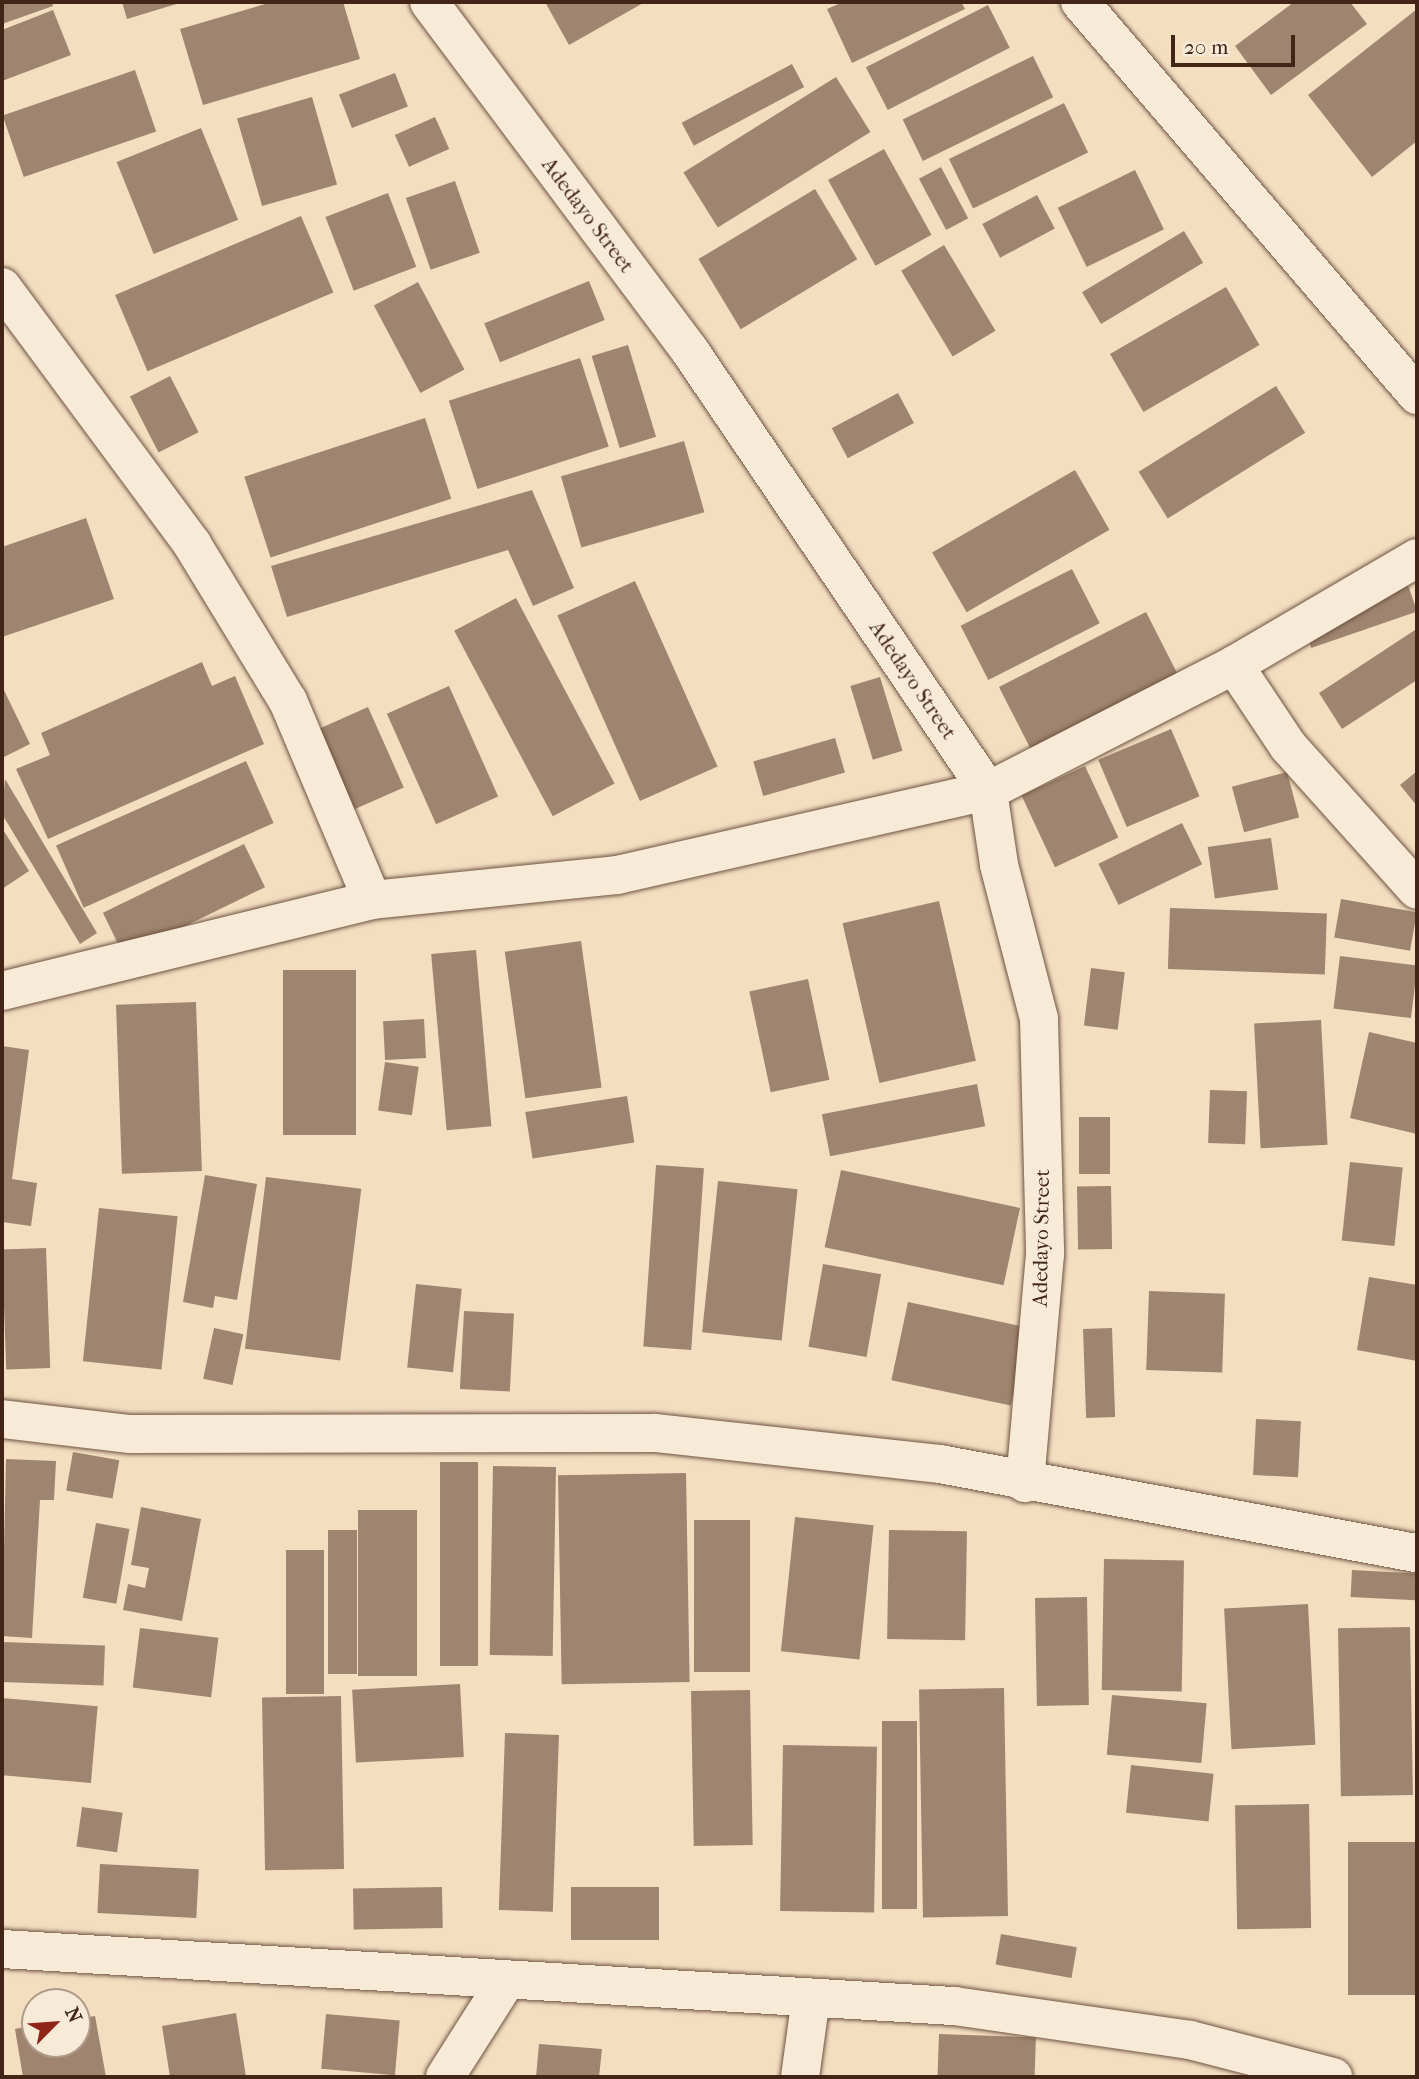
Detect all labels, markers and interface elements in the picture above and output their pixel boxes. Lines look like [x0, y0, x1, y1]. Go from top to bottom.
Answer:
scale bar [1174, 21, 1298, 65]
text: 20 m [1184, 35, 1228, 59]
street label: Adedayo Street [537, 152, 639, 278]
street label: Adedayo Street [864, 616, 962, 744]
street label: Adedayo Street [1027, 1169, 1055, 1307]
north arrow [21, 1988, 91, 2058]
text: N [60, 2004, 86, 2026]

